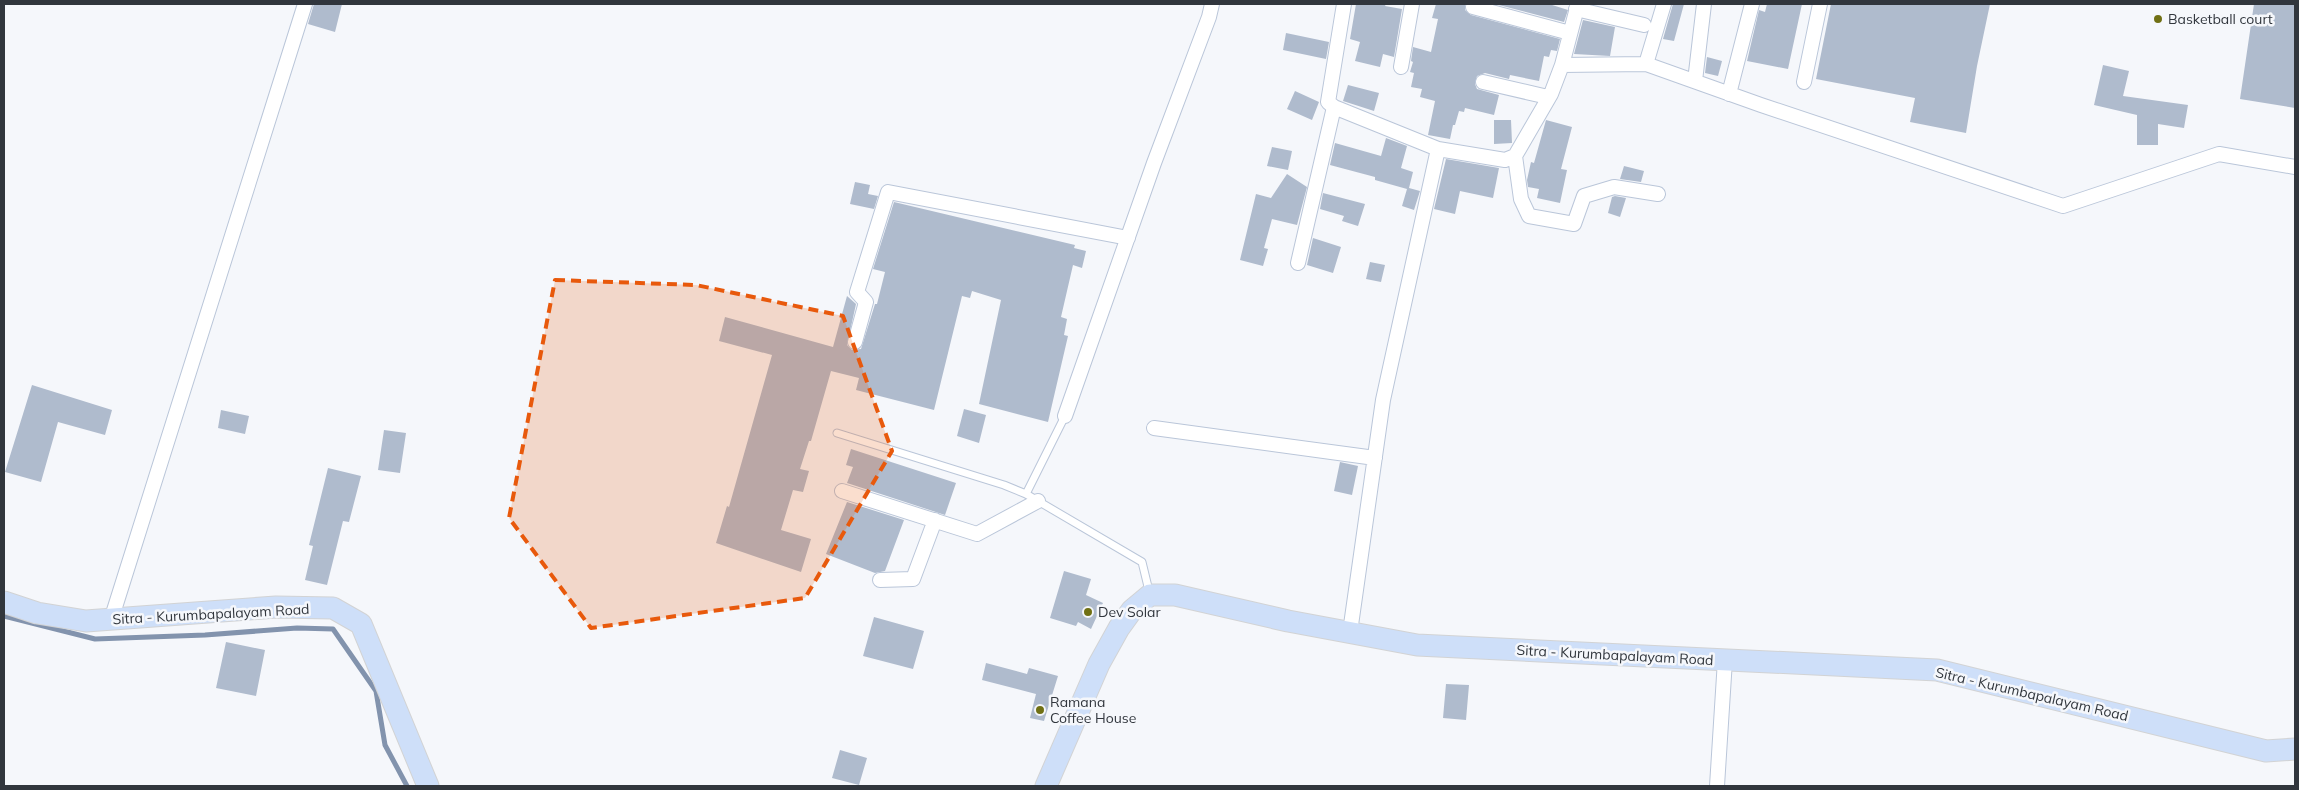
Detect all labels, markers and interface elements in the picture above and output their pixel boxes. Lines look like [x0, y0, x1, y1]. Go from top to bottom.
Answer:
place label: Basketball court [2168, 10, 2273, 28]
marker: Basketball court [2152, 13, 2164, 25]
street label: Sitra - Kurumbapalayam Road [112, 600, 310, 628]
place label: Dev Solar [1098, 603, 1162, 621]
marker: Dev Solar [1082, 606, 1094, 618]
street label: Sitra - Kurumbapalayam Road [1516, 641, 1714, 669]
street label: Sitra - Kurumbapalayam Road [1934, 663, 2130, 725]
place label: Ramana Coffee House [1050, 693, 1136, 727]
marker: Ramana Coffee House [1034, 704, 1046, 716]

